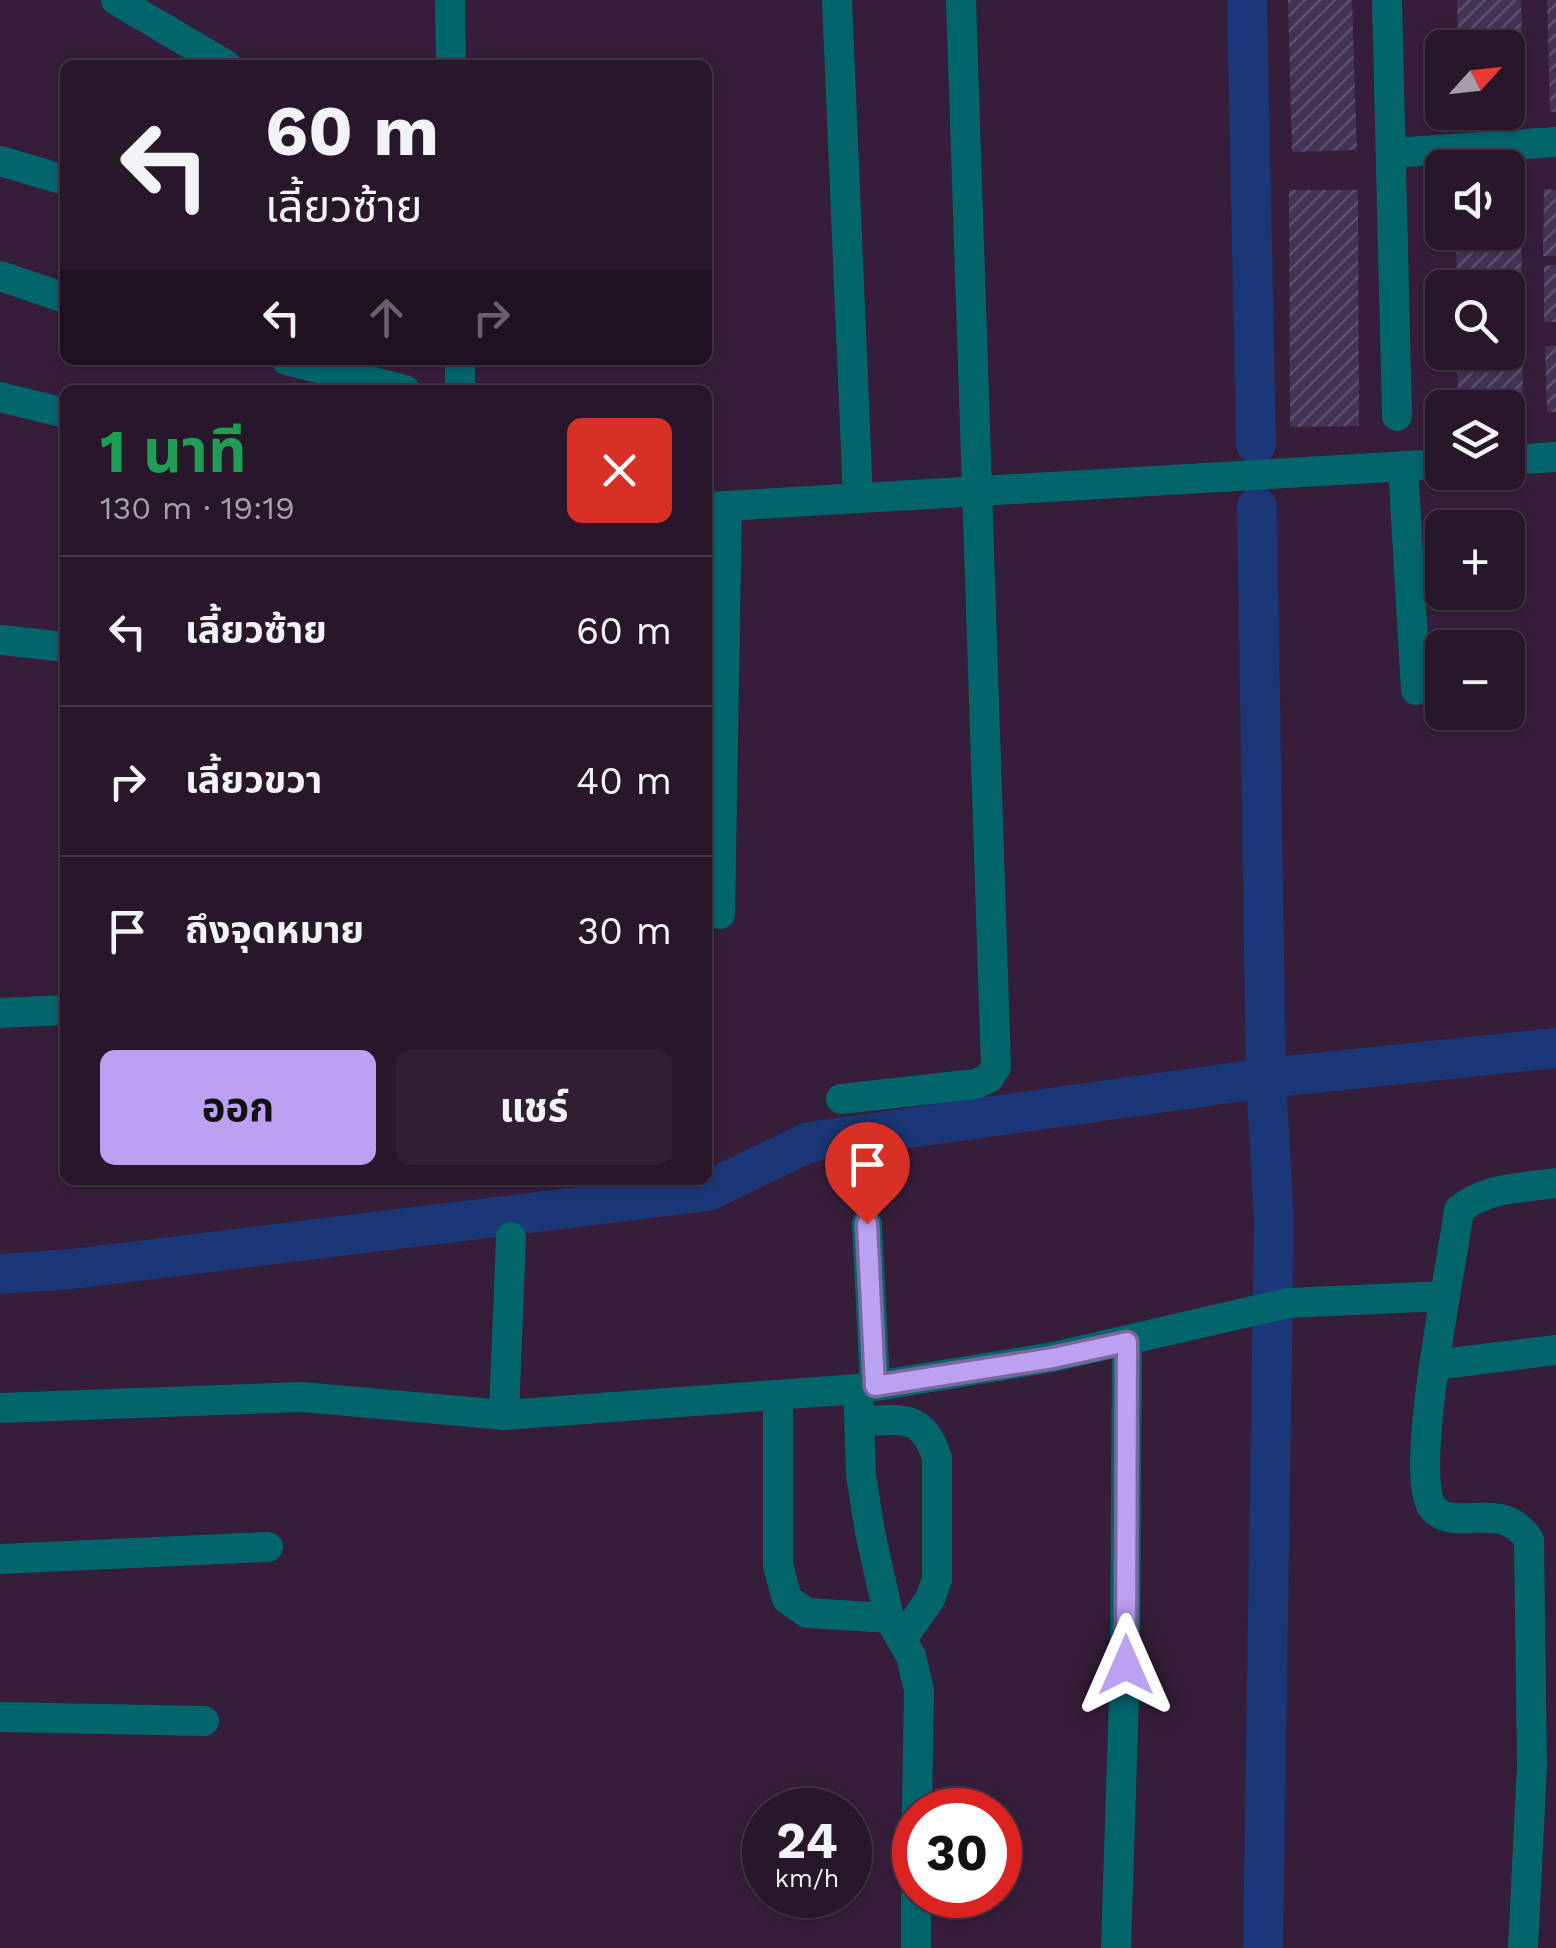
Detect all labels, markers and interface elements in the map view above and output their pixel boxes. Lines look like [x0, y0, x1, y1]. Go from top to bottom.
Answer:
north arrow [1425, 30, 1525, 130]
map controls [1425, 30, 1525, 730]
text: 60 m [265, 90, 439, 172]
icon: left [100, 100, 230, 230]
button: sound [1425, 150, 1525, 250]
text: เลี้ยวซ้าย [265, 180, 422, 233]
button: search [1425, 270, 1525, 370]
icon: left [254, 290, 309, 345]
icon: ahead [359, 290, 414, 345]
icon: right [464, 290, 519, 345]
button: layers [1425, 390, 1525, 490]
text: 1 นาที [100, 416, 247, 487]
button: close [567, 418, 672, 523]
text: 130 m · 19:19 [100, 489, 295, 527]
button: + [1425, 510, 1525, 610]
icon: left [100, 604, 155, 659]
text: เลี้ยวซ้าย [185, 608, 327, 652]
text: 60 m [576, 609, 672, 653]
button: − [1425, 630, 1525, 730]
icon: right [100, 754, 155, 809]
text: เลี้ยวขวา [185, 758, 322, 802]
text: 40 m [576, 759, 672, 803]
icon: arrive [100, 904, 155, 959]
text: ถึงจุดหมาย [185, 908, 364, 952]
text: 30 m [577, 909, 672, 953]
button: ออก [100, 1050, 376, 1165]
button: แชร์ [396, 1050, 672, 1165]
pin [825, 1122, 910, 1225]
icon: arrive [840, 1137, 895, 1192]
position arrow [1074, 1613, 1178, 1717]
speed limit sign: 30 [892, 1788, 1022, 1918]
text: 24 [776, 1811, 838, 1870]
text: km/h [775, 1864, 839, 1893]

